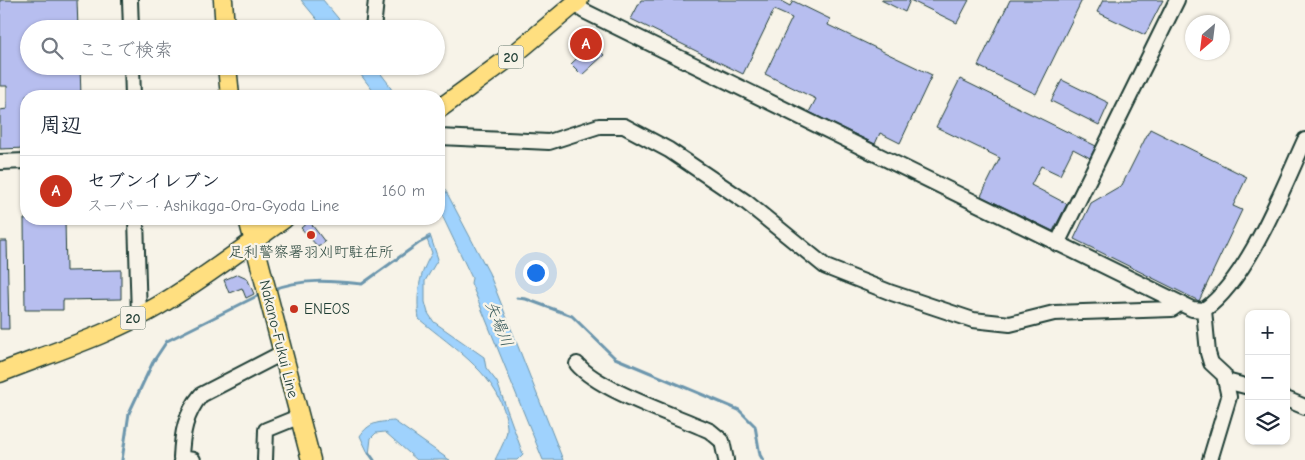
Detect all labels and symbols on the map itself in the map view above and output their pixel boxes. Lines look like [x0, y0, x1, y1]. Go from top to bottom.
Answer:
north arrow [1185, 15, 1230, 60]
pin: A [570, 25, 602, 63]
road number: 20 [498, 46, 524, 68]
marker: 足利警察署羽刈町駐在所 [305, 229, 317, 241]
place label: 足利警察署羽刈町駐在所 [228, 243, 394, 261]
your location [523, 260, 549, 286]
street label: Nakano-Fukui Line [256, 278, 302, 400]
water label: 矢場川 [482, 298, 516, 350]
place label: ENEOS [304, 300, 350, 318]
marker: ENEOS [288, 303, 300, 315]
road number: 20 [120, 306, 146, 330]

